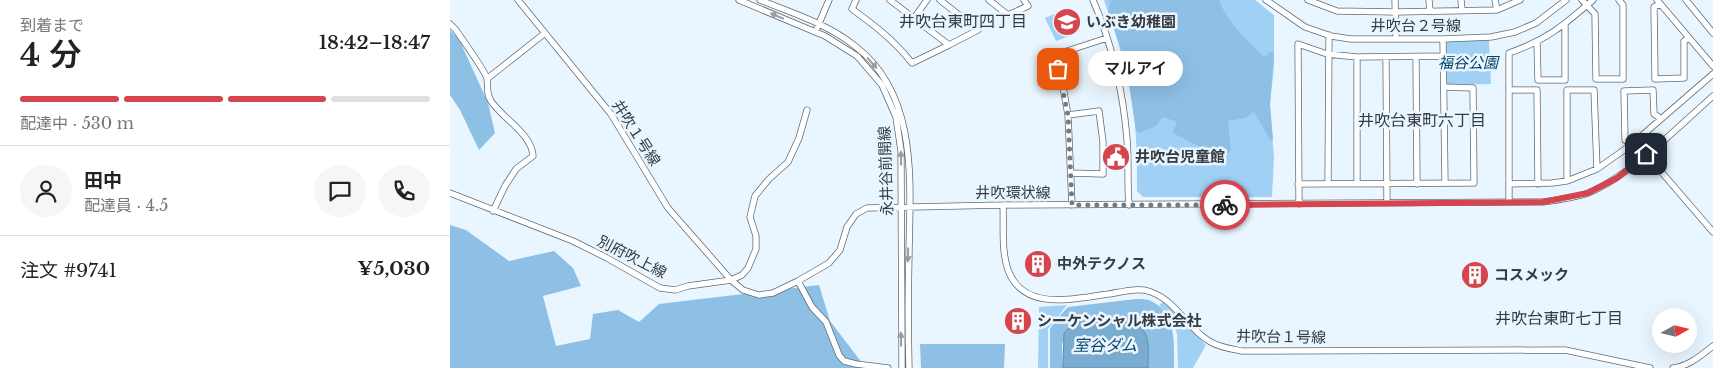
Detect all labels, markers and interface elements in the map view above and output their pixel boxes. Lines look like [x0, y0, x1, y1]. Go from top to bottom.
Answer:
school or university icon: いぶき幼稚園 [1052, 7, 1082, 37]
district label: 井吹台東町四丁目 [899, 11, 1027, 31]
one-way arrow [770, 12, 784, 20]
place label: いぶき幼稚園 [1086, 12, 1176, 31]
text: 到着まで [20, 15, 84, 35]
street label: 井吹台２号線 [1371, 16, 1461, 35]
text: 18:42–18:47 [319, 31, 430, 54]
text: 4 分 [20, 35, 81, 75]
pin [1037, 48, 1079, 90]
callout: マルアイ [1088, 52, 1183, 86]
park label: 福谷公園 [1438, 53, 1500, 72]
icon: bag [1044, 55, 1072, 83]
one-way arrow [866, 57, 878, 69]
text: マルアイ [1104, 58, 1167, 78]
street label: 井吹１号線 [608, 96, 665, 169]
district label: 井吹台東町六丁目 [1358, 110, 1486, 130]
text: 配達中 · 530 m [20, 113, 134, 133]
street label: 永井谷前開線 [874, 126, 897, 216]
pin [1625, 133, 1667, 175]
icon: home [1632, 140, 1660, 168]
public building icon: 井吹台児童館 [1101, 142, 1131, 172]
place label: 井吹台児童館 [1135, 147, 1225, 166]
one-way arrow [896, 150, 904, 166]
button: person [20, 165, 72, 217]
button: chat [314, 165, 366, 217]
button: phone [378, 165, 430, 217]
text: 田中 [84, 169, 122, 192]
courier [1200, 180, 1250, 230]
street label: 井吹環状線 [975, 183, 1051, 202]
icon: bike [1211, 191, 1239, 219]
text: 配達員 · 4.5 [84, 195, 168, 215]
street label: 別府吹上線 [594, 231, 670, 282]
one-way arrow [904, 248, 912, 264]
building icon: 中外テクノス [1023, 249, 1053, 279]
place label: 中外テクノス [1057, 254, 1146, 273]
text: ¥5,030 [357, 257, 430, 280]
text: 注文 #9741 [20, 259, 117, 282]
building icon: コスメック [1460, 260, 1490, 290]
place label: コスメック [1494, 265, 1569, 284]
building icon: シーケンシャル株式会社 [1003, 306, 1033, 336]
district label: 井吹台東町七丁目 [1495, 308, 1623, 328]
north arrow [1652, 308, 1698, 352]
map controls [1652, 308, 1697, 353]
place label: シーケンシャル株式会社 [1037, 311, 1202, 330]
street label: 井吹台１号線 [1236, 326, 1326, 347]
one-way arrow [897, 331, 905, 347]
water label: 室谷ダム [1073, 335, 1137, 355]

